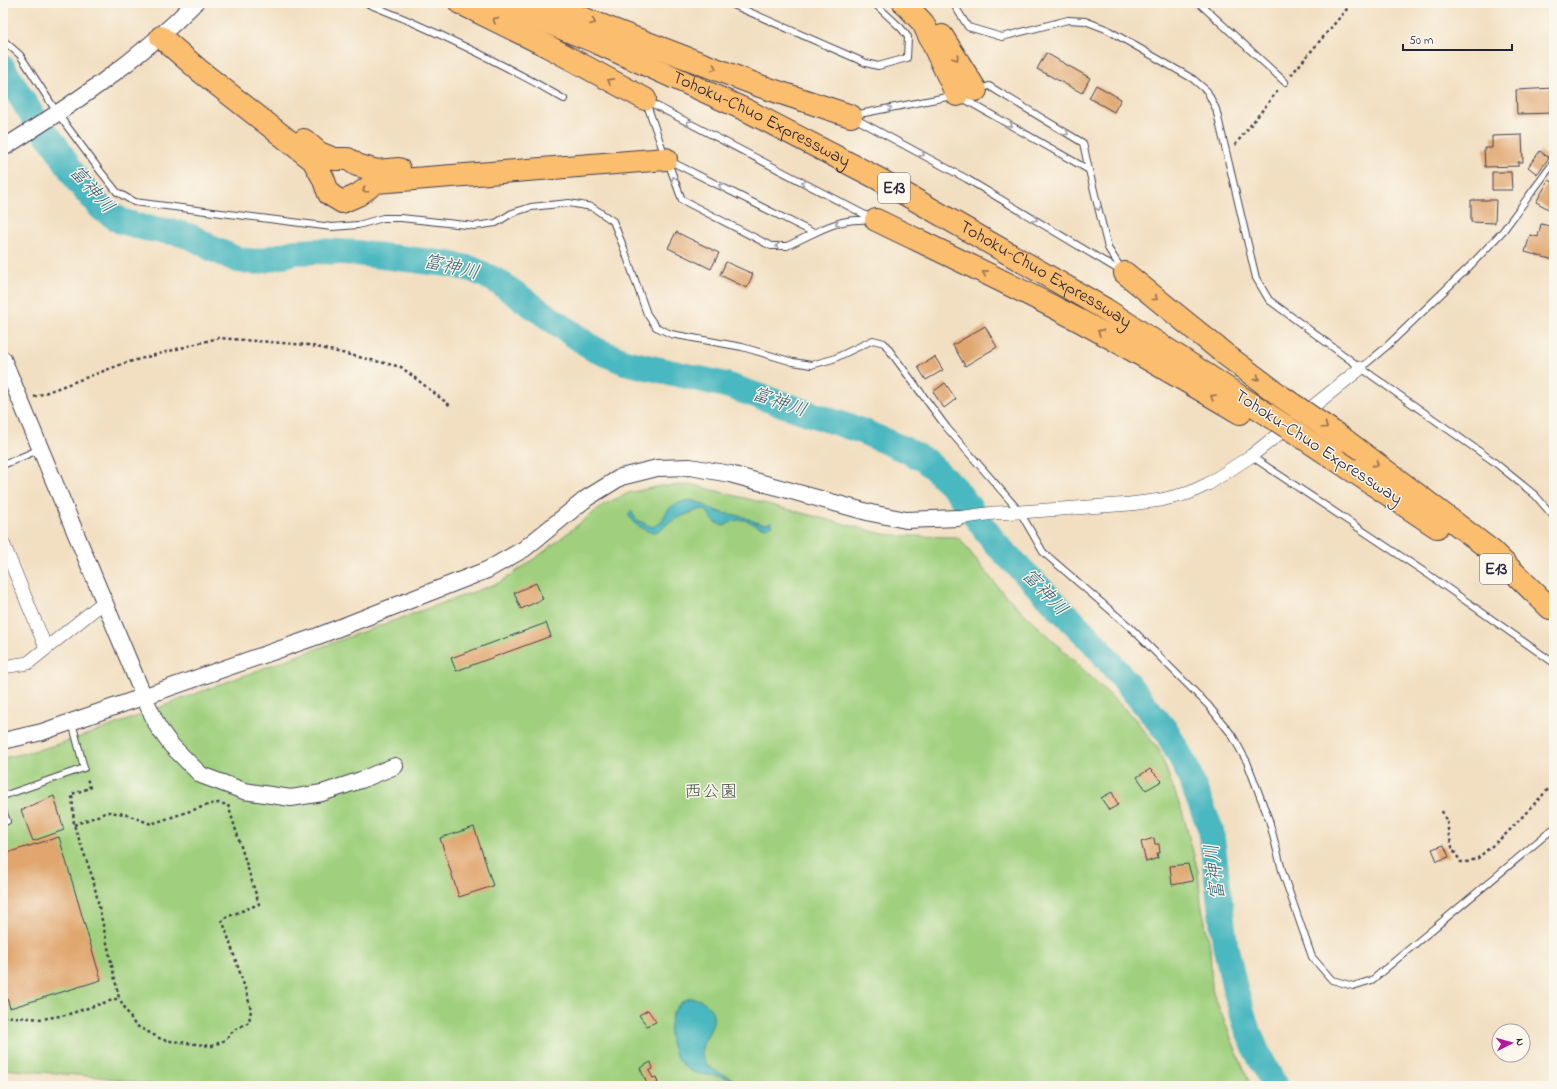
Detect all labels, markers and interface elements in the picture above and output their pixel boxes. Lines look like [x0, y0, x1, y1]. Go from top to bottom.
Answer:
one-way arrow [492, 17, 499, 25]
one-way arrow [589, 17, 596, 25]
scale bar [1403, 26, 1512, 52]
text: 50 m [1409, 32, 1433, 50]
one-way arrow [951, 54, 959, 61]
one-way arrow [710, 64, 717, 72]
street label: Tohoku-Chuo Expressway [668, 65, 855, 175]
one-way arrow [607, 78, 615, 85]
one-way arrow [886, 105, 892, 113]
one-way arrow [686, 120, 693, 127]
one-way arrow [1006, 121, 1013, 128]
one-way arrow [1062, 128, 1069, 135]
one-way arrow [918, 150, 925, 157]
water label: 富神川 [62, 160, 120, 220]
road number: E13 [878, 173, 910, 203]
one-way arrow [670, 175, 678, 182]
one-way arrow [801, 180, 809, 188]
one-way arrow [718, 183, 725, 191]
one-way arrow [362, 185, 369, 193]
one-way arrow [1094, 204, 1102, 211]
street label: Tohoku-Chuo Expressway [954, 215, 1136, 336]
one-way arrow [1031, 215, 1038, 222]
one-way arrow [835, 218, 842, 227]
one-way arrow [775, 241, 781, 250]
water label: 富神川 [420, 248, 482, 288]
one-way arrow [981, 270, 989, 277]
one-way arrow [1151, 293, 1158, 300]
one-way arrow [1097, 330, 1104, 337]
one-way arrow [1253, 373, 1260, 380]
water label: 富神川 [748, 381, 810, 425]
street label: Tohoku-Chuo Expressway [1229, 384, 1407, 512]
one-way arrow [1210, 395, 1217, 402]
one-way arrow [1321, 421, 1328, 429]
one-way arrow [1372, 459, 1379, 466]
road number: E13 [1480, 554, 1512, 584]
water label: 富神川 [1014, 563, 1074, 623]
park label: 西公園 [684, 780, 738, 806]
water label: 富神川 [1199, 842, 1233, 902]
north arrow [1491, 1023, 1531, 1063]
text: N [1512, 1038, 1528, 1047]

